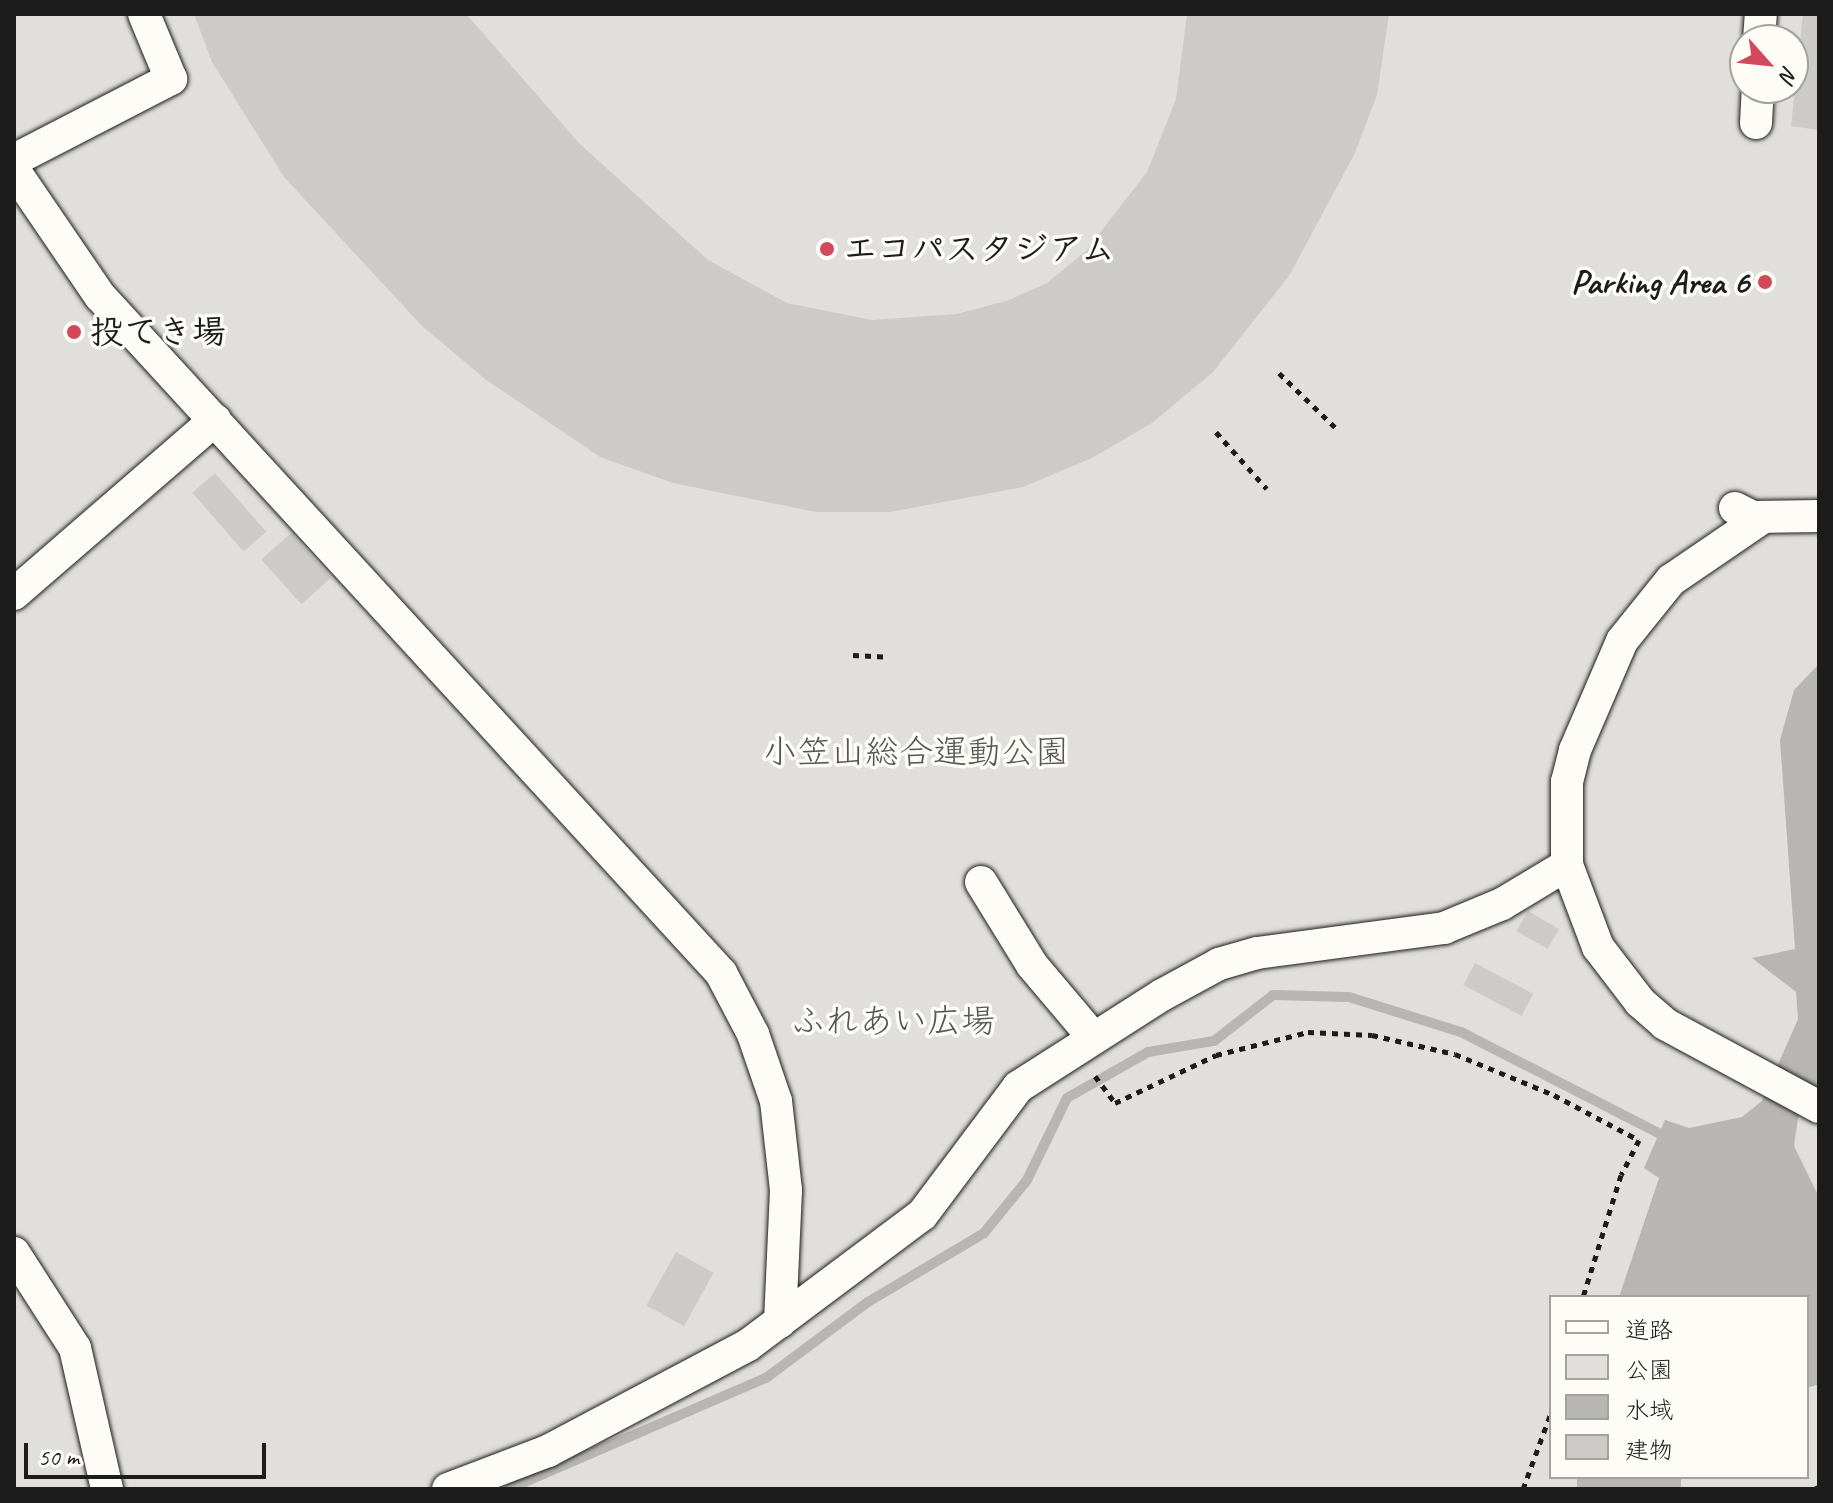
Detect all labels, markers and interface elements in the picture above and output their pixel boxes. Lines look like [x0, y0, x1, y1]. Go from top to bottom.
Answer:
north arrow [1729, 24, 1809, 104]
text: N [1773, 62, 1804, 86]
place label: エコパスタジアム [843, 229, 1115, 269]
marker: エコパスタジアム [818, 240, 836, 258]
place label: Parking Area 6 [1573, 262, 1749, 302]
marker: Parking Area 6 [1756, 273, 1774, 291]
place label: 投てき場 [90, 312, 226, 352]
marker: 投てき場 [65, 323, 83, 341]
park label: 小笠山総合運動公園 [763, 732, 1069, 772]
park label: ふれあい広場 [791, 1001, 995, 1041]
legend [1549, 1295, 1809, 1479]
text: 道路 [1625, 1315, 1673, 1345]
text: 公園 [1625, 1355, 1673, 1385]
text: 水域 [1625, 1395, 1673, 1425]
scale bar [28, 1427, 270, 1477]
text: 建物 [1625, 1435, 1673, 1465]
text: 50 m [38, 1442, 79, 1472]

